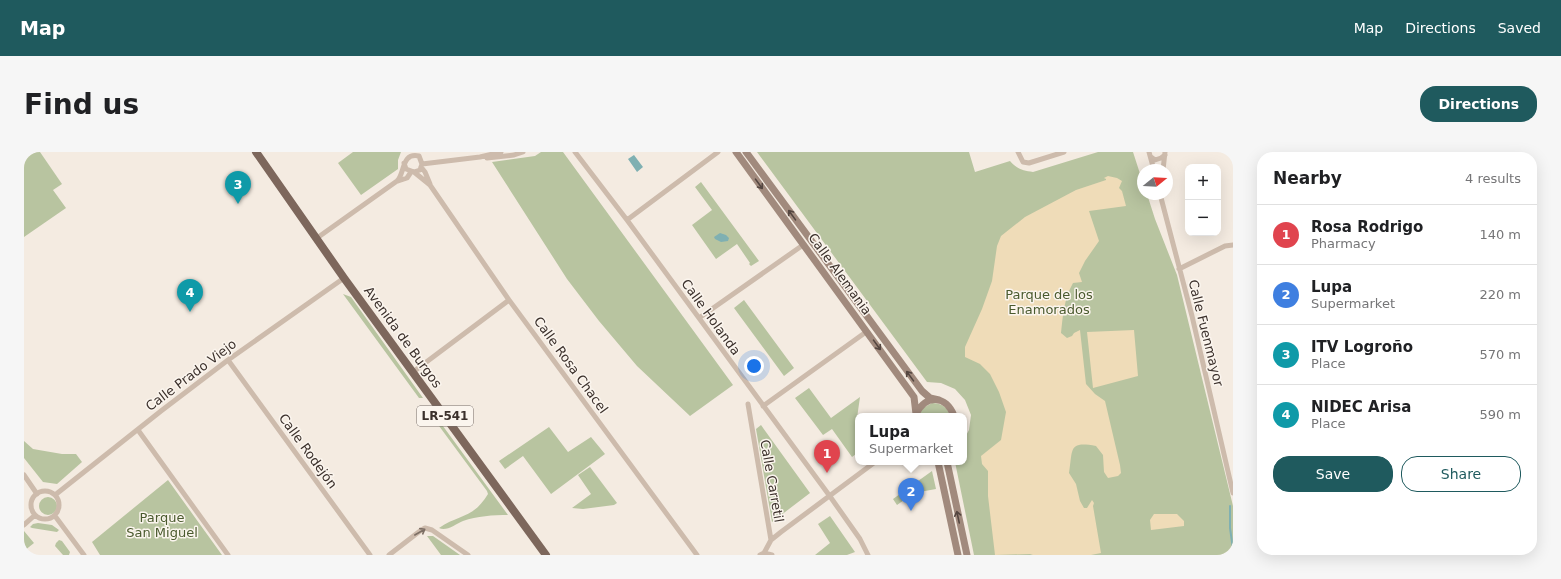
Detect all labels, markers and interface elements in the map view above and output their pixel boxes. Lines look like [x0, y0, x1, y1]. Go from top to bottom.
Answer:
text: Map [20, 17, 65, 39]
text: Map [1354, 20, 1383, 36]
text: Directions [1405, 20, 1476, 36]
text: Saved [1498, 20, 1541, 36]
button: Directions [1420, 86, 1537, 122]
text: Find us [24, 88, 139, 121]
north arrow [1137, 164, 1173, 200]
map controls [1185, 164, 1221, 236]
button: + [1185, 164, 1221, 200]
text: Nearby [1273, 168, 1342, 188]
pin: 3 [225, 171, 251, 204]
text: 4 results [1465, 171, 1521, 186]
one-way arrow [755, 178, 763, 189]
button: − [1185, 200, 1221, 236]
one-way arrow [788, 210, 796, 221]
text: Rosa Rodrigo [1311, 218, 1423, 236]
text: 1 [1281, 227, 1291, 242]
text: 140 m [1479, 227, 1521, 242]
street label: Calle Alemania [805, 230, 875, 318]
text: Pharmacy [1311, 236, 1376, 251]
street label: Calle Holanda [678, 276, 744, 358]
street label: Calle Fuenmayor [1186, 278, 1227, 388]
text: Lupa [1311, 278, 1352, 296]
pin: 4 [177, 279, 203, 312]
street label: Avenida de Burgos [361, 283, 445, 391]
park label: Parque de los Enamorados [1005, 287, 1093, 317]
text: 2 [1281, 287, 1291, 302]
text: 220 m [1479, 287, 1521, 302]
text: Supermarket [1311, 296, 1395, 311]
street label: Calle Rosa Chacel [531, 314, 611, 416]
street label: Calle Prado Viejo [143, 336, 239, 414]
text: ITV Logroño [1311, 338, 1413, 356]
one-way arrow [872, 340, 881, 351]
text: 3 [1281, 347, 1291, 362]
text: 570 m [1479, 347, 1521, 362]
your location [744, 356, 764, 376]
text: Place [1311, 356, 1346, 371]
one-way arrow [906, 371, 915, 382]
text: NIDEC Arisa [1311, 398, 1411, 416]
road number: LR-541 [417, 406, 473, 426]
text: 4 [1281, 407, 1291, 422]
text: 590 m [1479, 407, 1521, 422]
street label: Calle Rodejón [276, 411, 340, 491]
popup [855, 413, 967, 465]
text: Place [1311, 416, 1346, 431]
text: Lupa [869, 423, 910, 441]
street label: Calle Carretil [757, 438, 787, 524]
pin: 1 [814, 440, 840, 473]
text: Supermarket [869, 441, 953, 456]
button: Save [1273, 456, 1393, 492]
button: Share [1401, 456, 1521, 492]
pin: 2 [898, 478, 924, 511]
park label: Parque San Miguel [126, 510, 198, 540]
one-way arrow [954, 511, 962, 524]
one-way arrow [414, 528, 426, 535]

